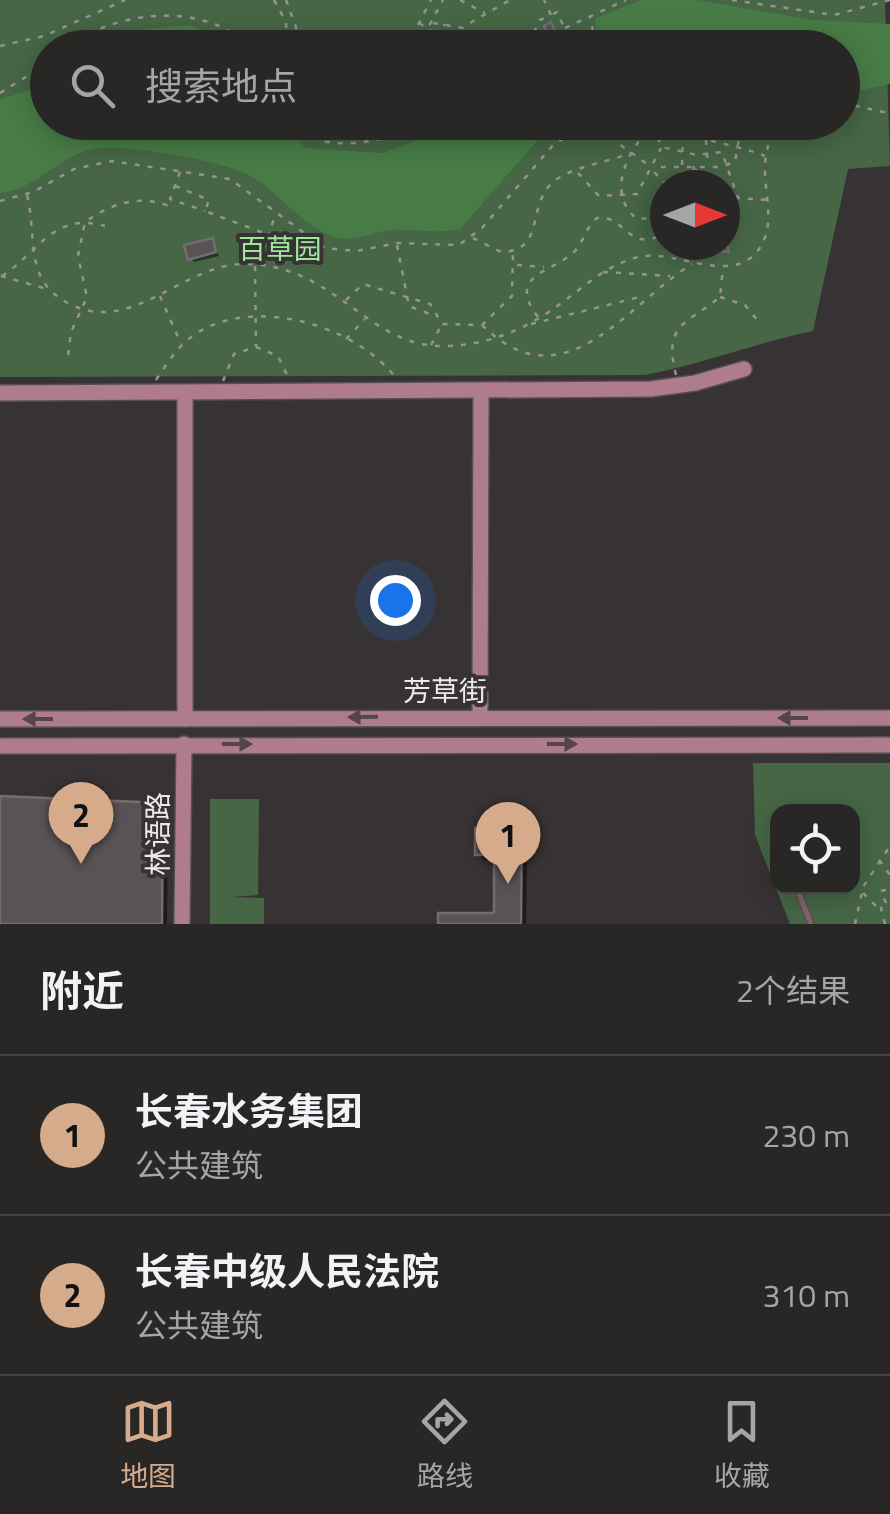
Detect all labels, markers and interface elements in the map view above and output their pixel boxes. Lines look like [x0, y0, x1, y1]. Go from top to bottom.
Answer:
search box [30, 30, 860, 140]
text: 搜索地点 [145, 57, 297, 115]
icon: search [65, 58, 120, 113]
north arrow [650, 170, 740, 260]
park label: 百草园 [238, 227, 322, 270]
your location [370, 575, 421, 626]
street label: 芳草街 [403, 669, 487, 712]
one-way arrow [346, 709, 378, 725]
one-way arrow [776, 709, 808, 725]
one-way arrow [21, 711, 53, 727]
one-way arrow [222, 736, 254, 752]
one-way arrow [547, 737, 579, 753]
pin: 2 [48, 782, 114, 864]
street label: 林语路 [136, 792, 179, 876]
pin: 1 [476, 802, 540, 884]
map controls [770, 804, 860, 894]
button: locate [770, 804, 860, 894]
text: 附近 [40, 958, 124, 1022]
text: 2个结果 [736, 966, 850, 1014]
text: 长春水务集团 [135, 1082, 363, 1140]
text: 1 [64, 1111, 81, 1159]
text: 230 m [762, 1111, 850, 1159]
text: 公共建筑 [135, 1141, 263, 1189]
text: 长春中级人民法院 [135, 1242, 439, 1300]
text: 2 [64, 1271, 81, 1319]
text: 310 m [762, 1271, 850, 1319]
text: 公共建筑 [135, 1301, 263, 1349]
tab: 地图 [120, 1394, 176, 1497]
tab: 路线 [417, 1394, 473, 1497]
tab: 收藏 [714, 1394, 770, 1497]

